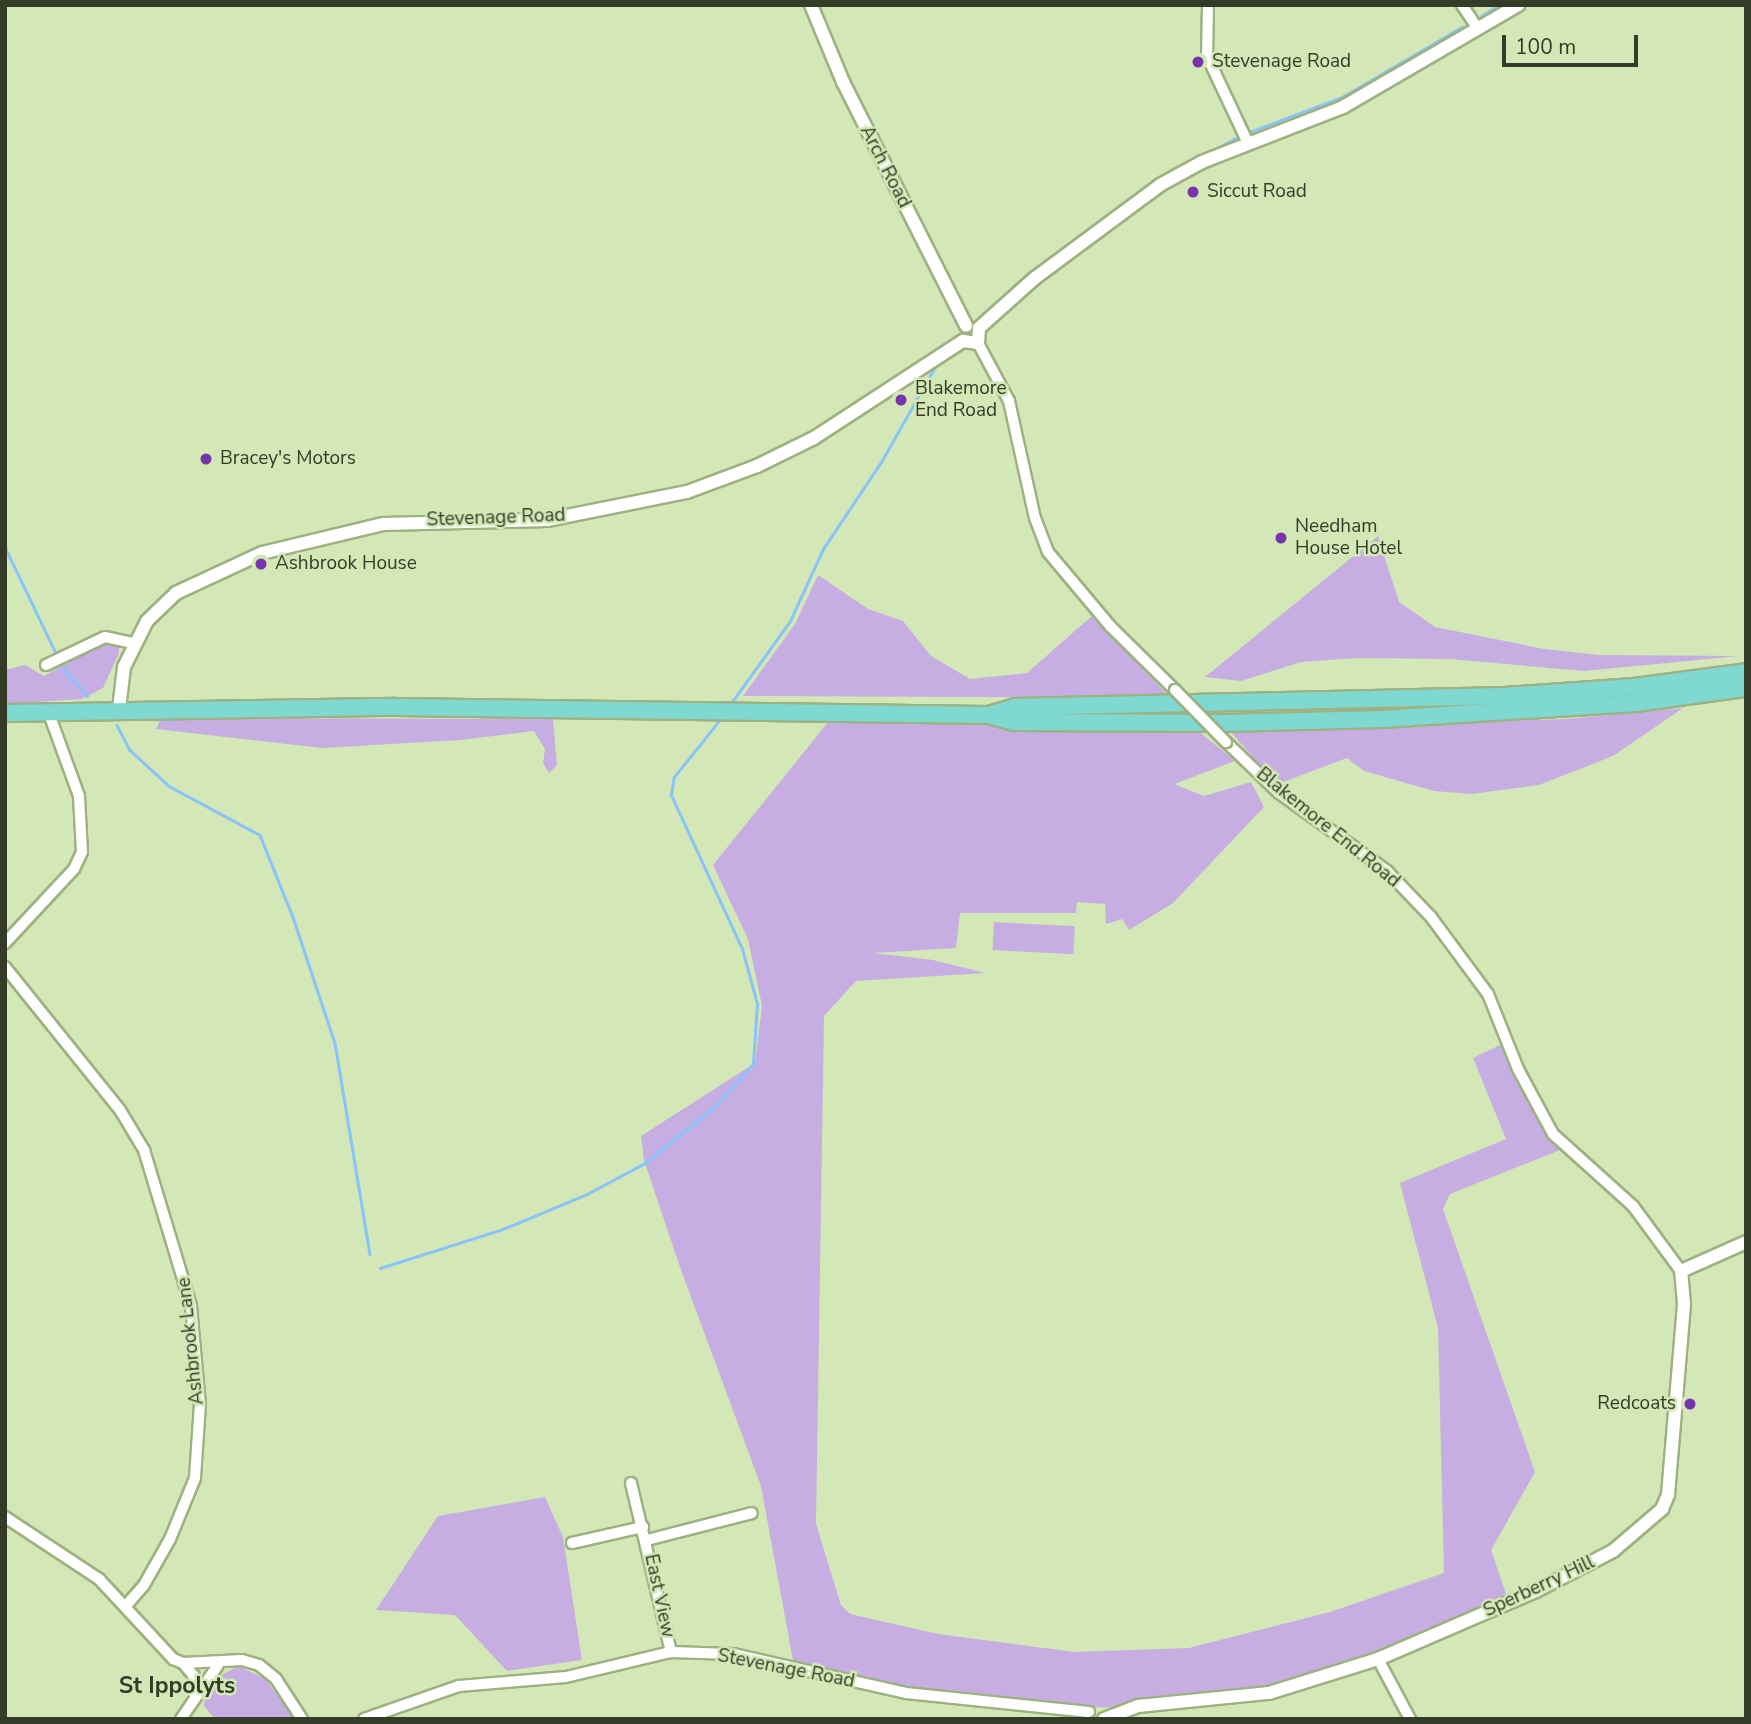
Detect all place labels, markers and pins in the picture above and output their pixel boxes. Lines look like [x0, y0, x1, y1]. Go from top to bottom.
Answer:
place label: Stevenage Road [1212, 51, 1351, 73]
marker: Stevenage Road [1190, 54, 1206, 70]
place label: Siccut Road [1207, 181, 1307, 203]
marker: Siccut Road [1185, 184, 1201, 200]
place label: Blakemore End Road [915, 378, 1007, 422]
marker: Blakemore End Road [893, 392, 909, 408]
place label: Bracey's Motors [220, 448, 356, 470]
marker: Bracey's Motors [198, 451, 214, 467]
place label: Needham House Hotel [1295, 516, 1402, 560]
marker: Needham House Hotel [1273, 530, 1289, 546]
place label: Ashbrook House [275, 553, 417, 575]
marker: Ashbrook House [253, 556, 269, 572]
place label: Redcoats [1597, 1393, 1676, 1415]
marker: Redcoats [1682, 1396, 1698, 1412]

